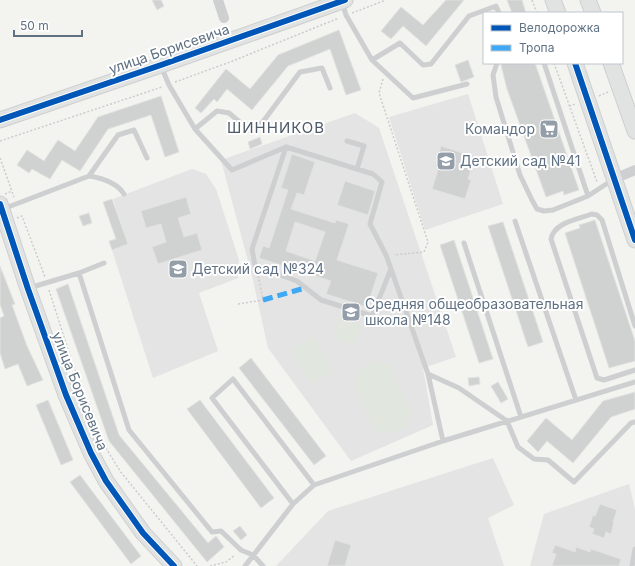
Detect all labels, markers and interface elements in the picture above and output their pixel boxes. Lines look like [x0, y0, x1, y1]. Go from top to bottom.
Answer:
scale bar [14, 12, 82, 38]
legend [483, 12, 623, 64]
text: 50 m [20, 18, 49, 33]
street label: улица Борисевича [106, 20, 231, 77]
text: Велодорожка [519, 20, 600, 35]
text: Тропа [519, 40, 554, 55]
district label: ШИННИКОВ [227, 118, 325, 137]
supermarket icon: Командор [538, 118, 560, 140]
place label: Командор [465, 120, 535, 137]
school or university icon: Детский сад №41 [435, 150, 457, 172]
place label: Детский сад №41 [460, 152, 580, 169]
school or university icon: Детский сад №324 [167, 258, 189, 280]
place label: Детский сад №324 [192, 260, 324, 277]
place label: Средняя общеобразовательная школа №148 [365, 295, 583, 328]
school or university icon: Средняя общеобразовательная школа №148 [340, 301, 362, 323]
street label: улица Борисевича [49, 329, 112, 453]

